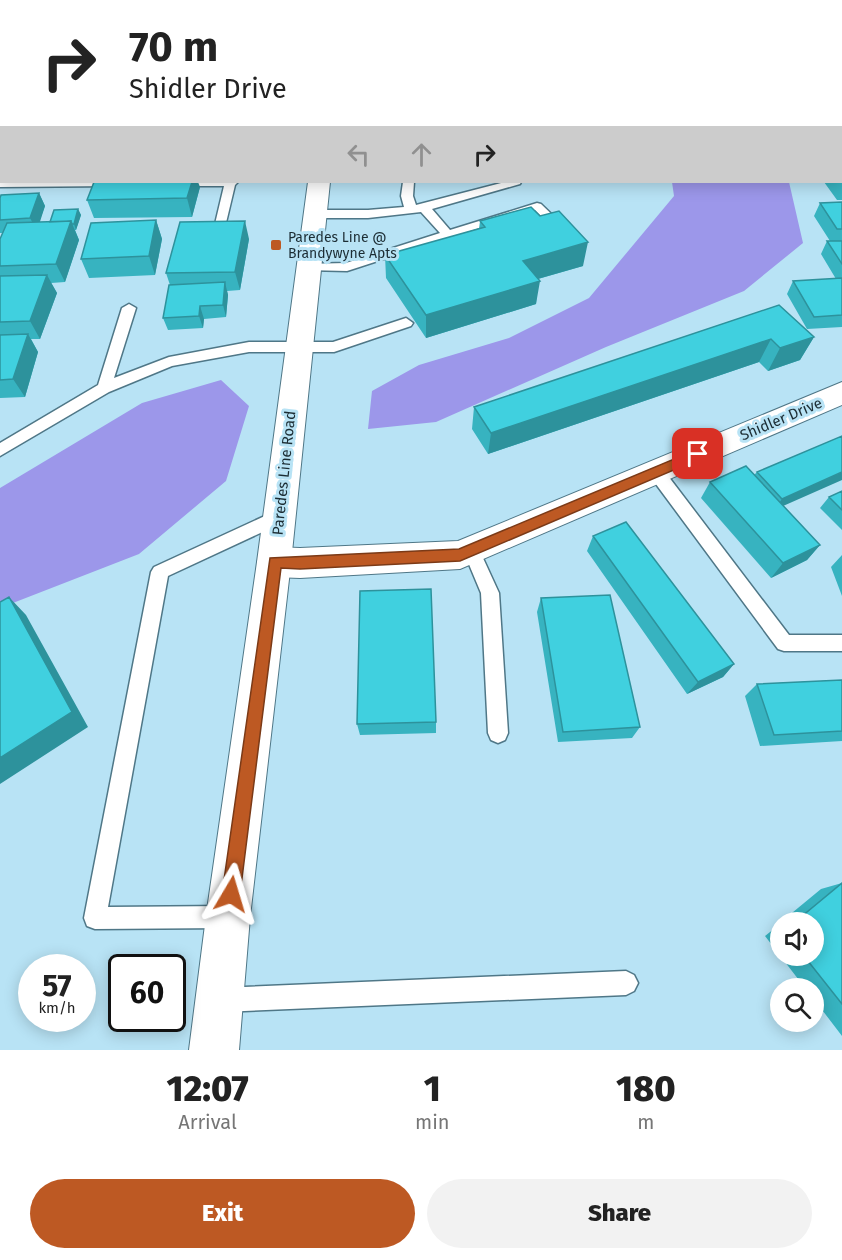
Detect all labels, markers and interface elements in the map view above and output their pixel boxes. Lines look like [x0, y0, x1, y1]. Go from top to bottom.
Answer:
text: 70 m [129, 22, 218, 72]
icon: right [30, 24, 108, 102]
text: Shidler Drive [129, 73, 287, 105]
icon: left [342, 138, 375, 171]
icon: ahead [405, 138, 438, 171]
icon: right [468, 138, 501, 171]
place label: Paredes Line @ Brandywyne Apts [288, 229, 397, 262]
marker: Paredes Line @ Brandywyne Apts [269, 238, 283, 252]
street label: Shidler Drive [737, 394, 825, 444]
street label: Paredes Line Road [269, 410, 299, 536]
pin [672, 428, 723, 479]
icon: arrive [681, 437, 714, 470]
position arrow [199, 862, 263, 926]
map controls [770, 912, 824, 1032]
button: sound [770, 912, 824, 966]
speed limit sign: 60 [108, 954, 186, 1032]
text: 57 [42, 968, 72, 1004]
button: search [770, 978, 824, 1032]
text: km/h [38, 999, 76, 1017]
text: 12:07 [166, 1067, 249, 1111]
text: 1 [424, 1067, 441, 1111]
text: 180 [616, 1067, 676, 1111]
text: Arrival [178, 1110, 237, 1134]
text: min [415, 1110, 450, 1134]
text: m [637, 1110, 654, 1134]
button: Exit [30, 1179, 415, 1248]
button: Share [427, 1179, 812, 1248]

